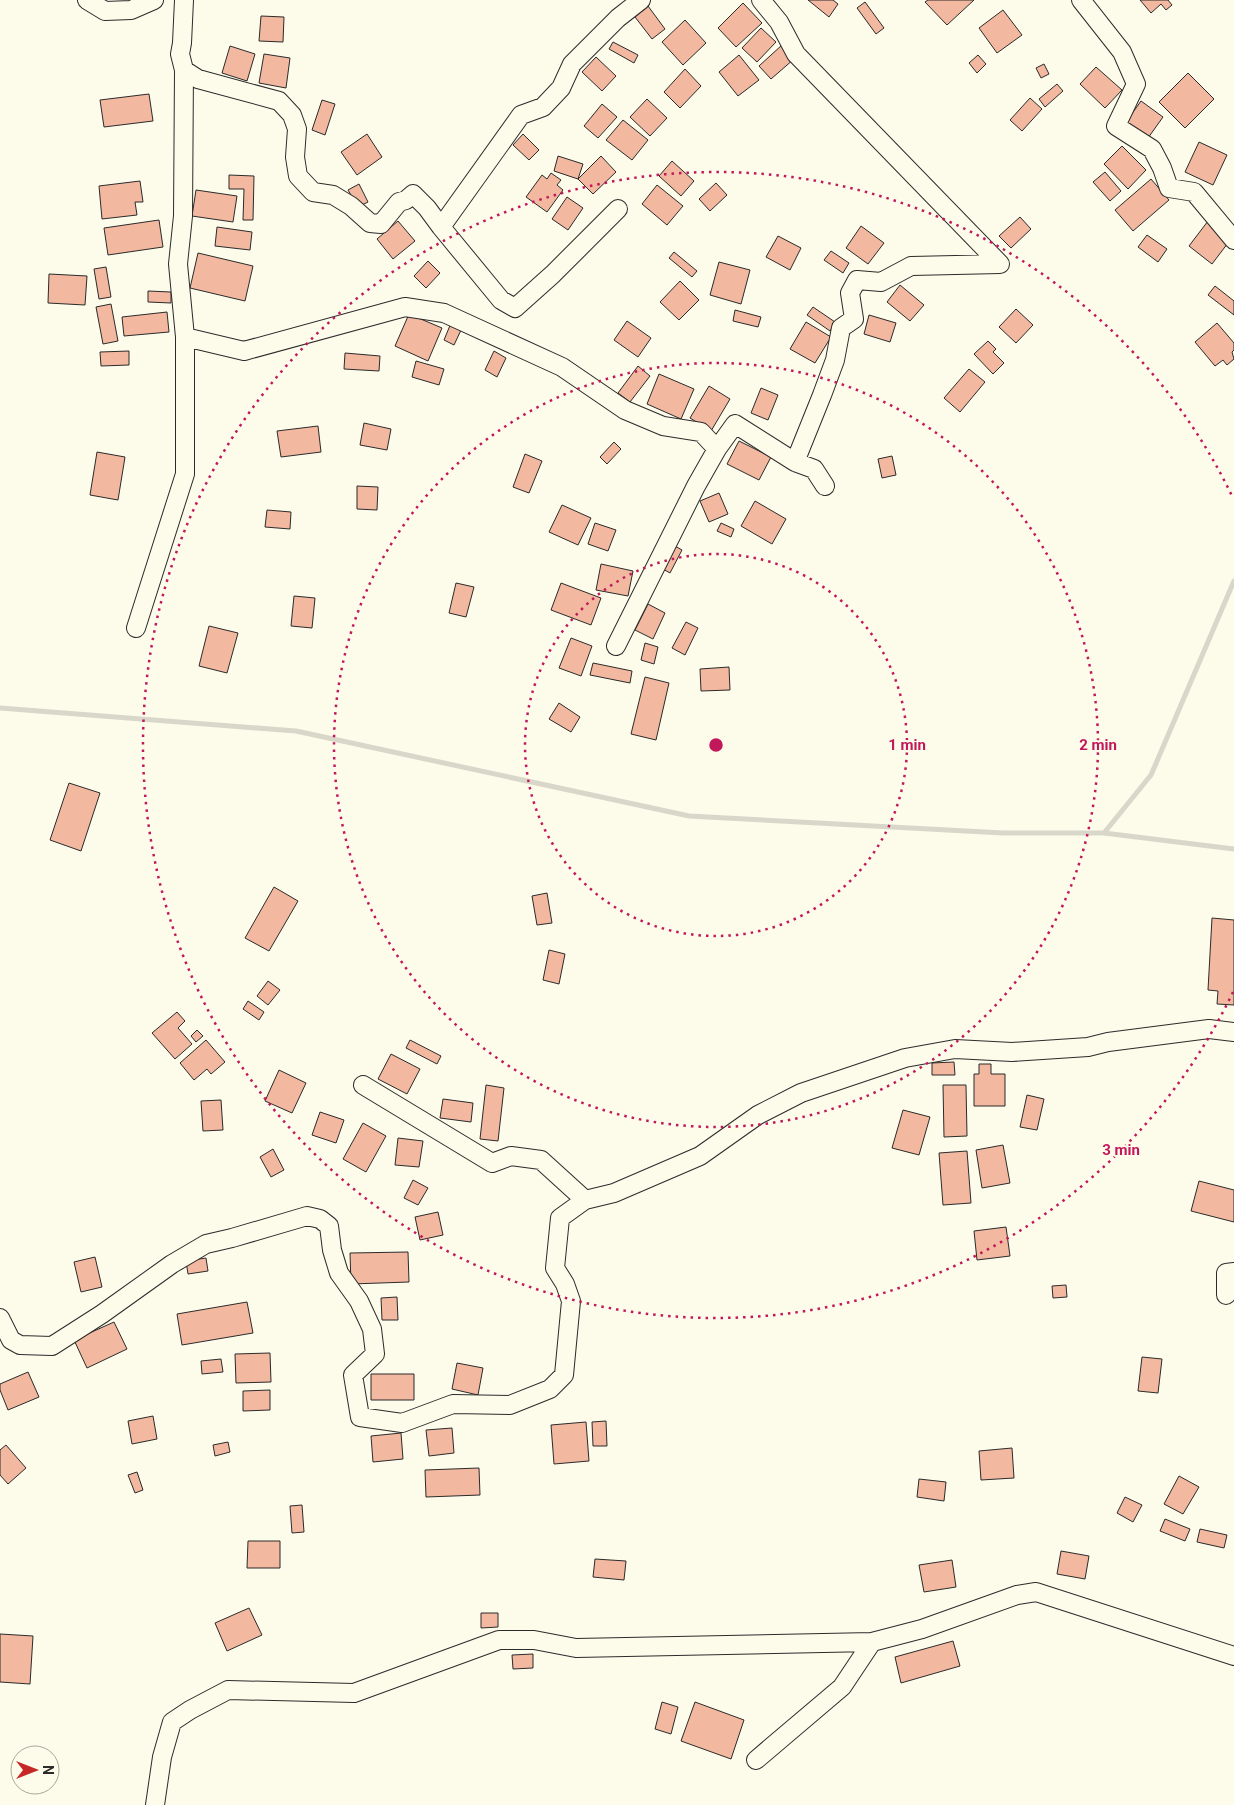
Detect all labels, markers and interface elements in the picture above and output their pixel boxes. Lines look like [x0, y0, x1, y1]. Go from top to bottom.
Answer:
centre of rings [707, 736, 725, 754]
text: 1 min [888, 736, 926, 754]
text: 2 min [1079, 736, 1117, 754]
text: 3 min [1102, 1141, 1140, 1159]
north arrow [10, 1745, 60, 1795]
text: N [40, 1765, 56, 1775]

